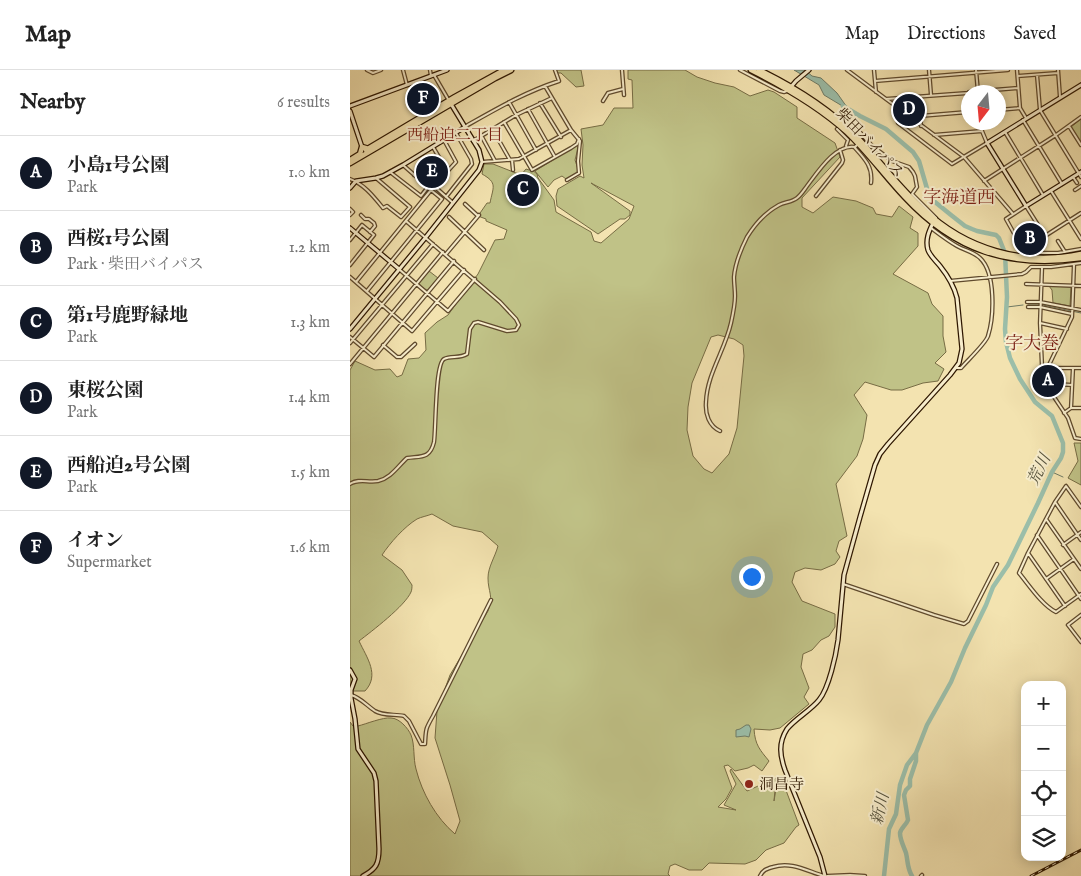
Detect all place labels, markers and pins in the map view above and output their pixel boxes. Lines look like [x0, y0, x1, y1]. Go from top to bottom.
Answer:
pin: F [407, 80, 439, 118]
pin: D [893, 91, 925, 129]
pin: E [416, 153, 448, 191]
pin: C [507, 171, 539, 209]
pin: B [1014, 220, 1046, 258]
pin: A [1032, 362, 1064, 400]
place label: 洞昌寺 [759, 775, 804, 794]
marker: 洞昌寺 [743, 778, 755, 790]

